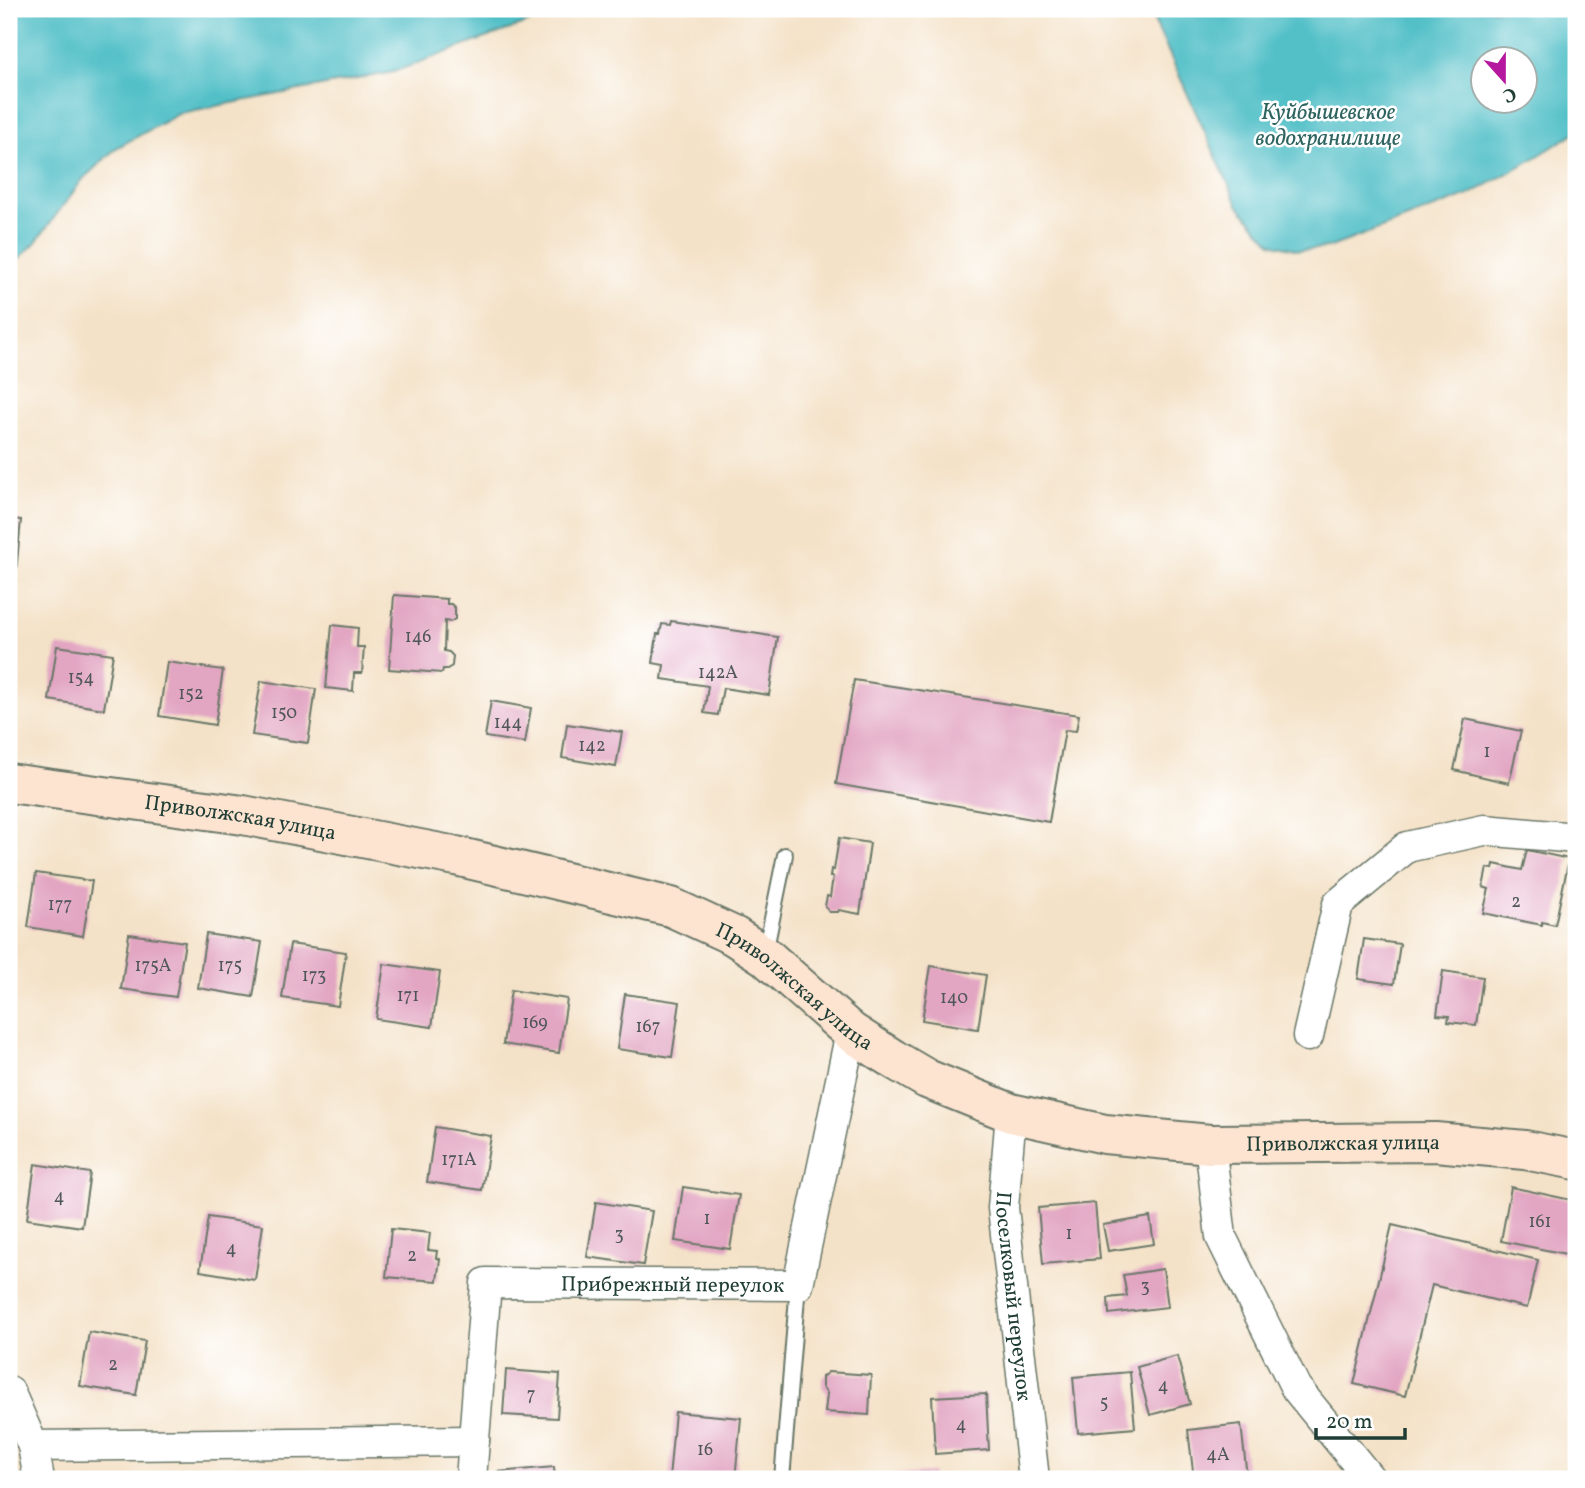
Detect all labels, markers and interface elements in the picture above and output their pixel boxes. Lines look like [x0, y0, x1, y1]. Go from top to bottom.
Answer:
north arrow [1470, 46, 1540, 116]
text: С [1499, 80, 1520, 108]
water label: Куйбышевское водохранилище [1256, 97, 1401, 155]
house number: 146 [405, 625, 431, 650]
house number: 142А [698, 661, 738, 686]
house number: 154 [68, 666, 94, 691]
house number: 152 [178, 682, 204, 707]
house number: 150 [271, 701, 297, 726]
house number: 144 [494, 711, 522, 736]
house number: 142 [578, 734, 606, 759]
house number: 1 [1484, 740, 1490, 765]
street label: Приволжская улица [142, 789, 339, 849]
house number: 2 [1511, 890, 1521, 915]
house number: 177 [48, 893, 72, 918]
street label: Приволжская улица [710, 916, 878, 1058]
house number: 175А [134, 954, 172, 979]
house number: 175 [218, 954, 242, 979]
house number: 173 [302, 964, 326, 989]
house number: 171 [397, 984, 419, 1009]
house number: 140 [940, 986, 968, 1011]
house number: 169 [522, 1011, 548, 1036]
house number: 167 [636, 1015, 660, 1040]
street label: Приволжская улица [1246, 1129, 1441, 1160]
house number: 171А [441, 1148, 477, 1173]
house number: 4 [54, 1185, 64, 1210]
street label: Поселковый переулок [987, 1190, 1038, 1403]
house number: 1 [704, 1207, 710, 1232]
house number: 161 [1528, 1210, 1552, 1235]
house number: 1 [1066, 1222, 1072, 1247]
house number: 3 [614, 1223, 624, 1248]
house number: 4 [226, 1237, 236, 1262]
house number: 2 [407, 1244, 417, 1269]
street label: Прибрежный переулок [561, 1270, 784, 1301]
house number: 3 [1140, 1275, 1150, 1300]
house number: 2 [108, 1353, 118, 1378]
house number: 4 [1158, 1374, 1168, 1399]
house number: 7 [527, 1383, 535, 1408]
house number: 5 [1100, 1391, 1108, 1416]
scale bar [1316, 1397, 1405, 1441]
text: 20 m [1326, 1408, 1372, 1437]
house number: 4 [956, 1413, 966, 1438]
house number: 16 [697, 1438, 713, 1463]
house number: 4А [1206, 1443, 1230, 1468]

